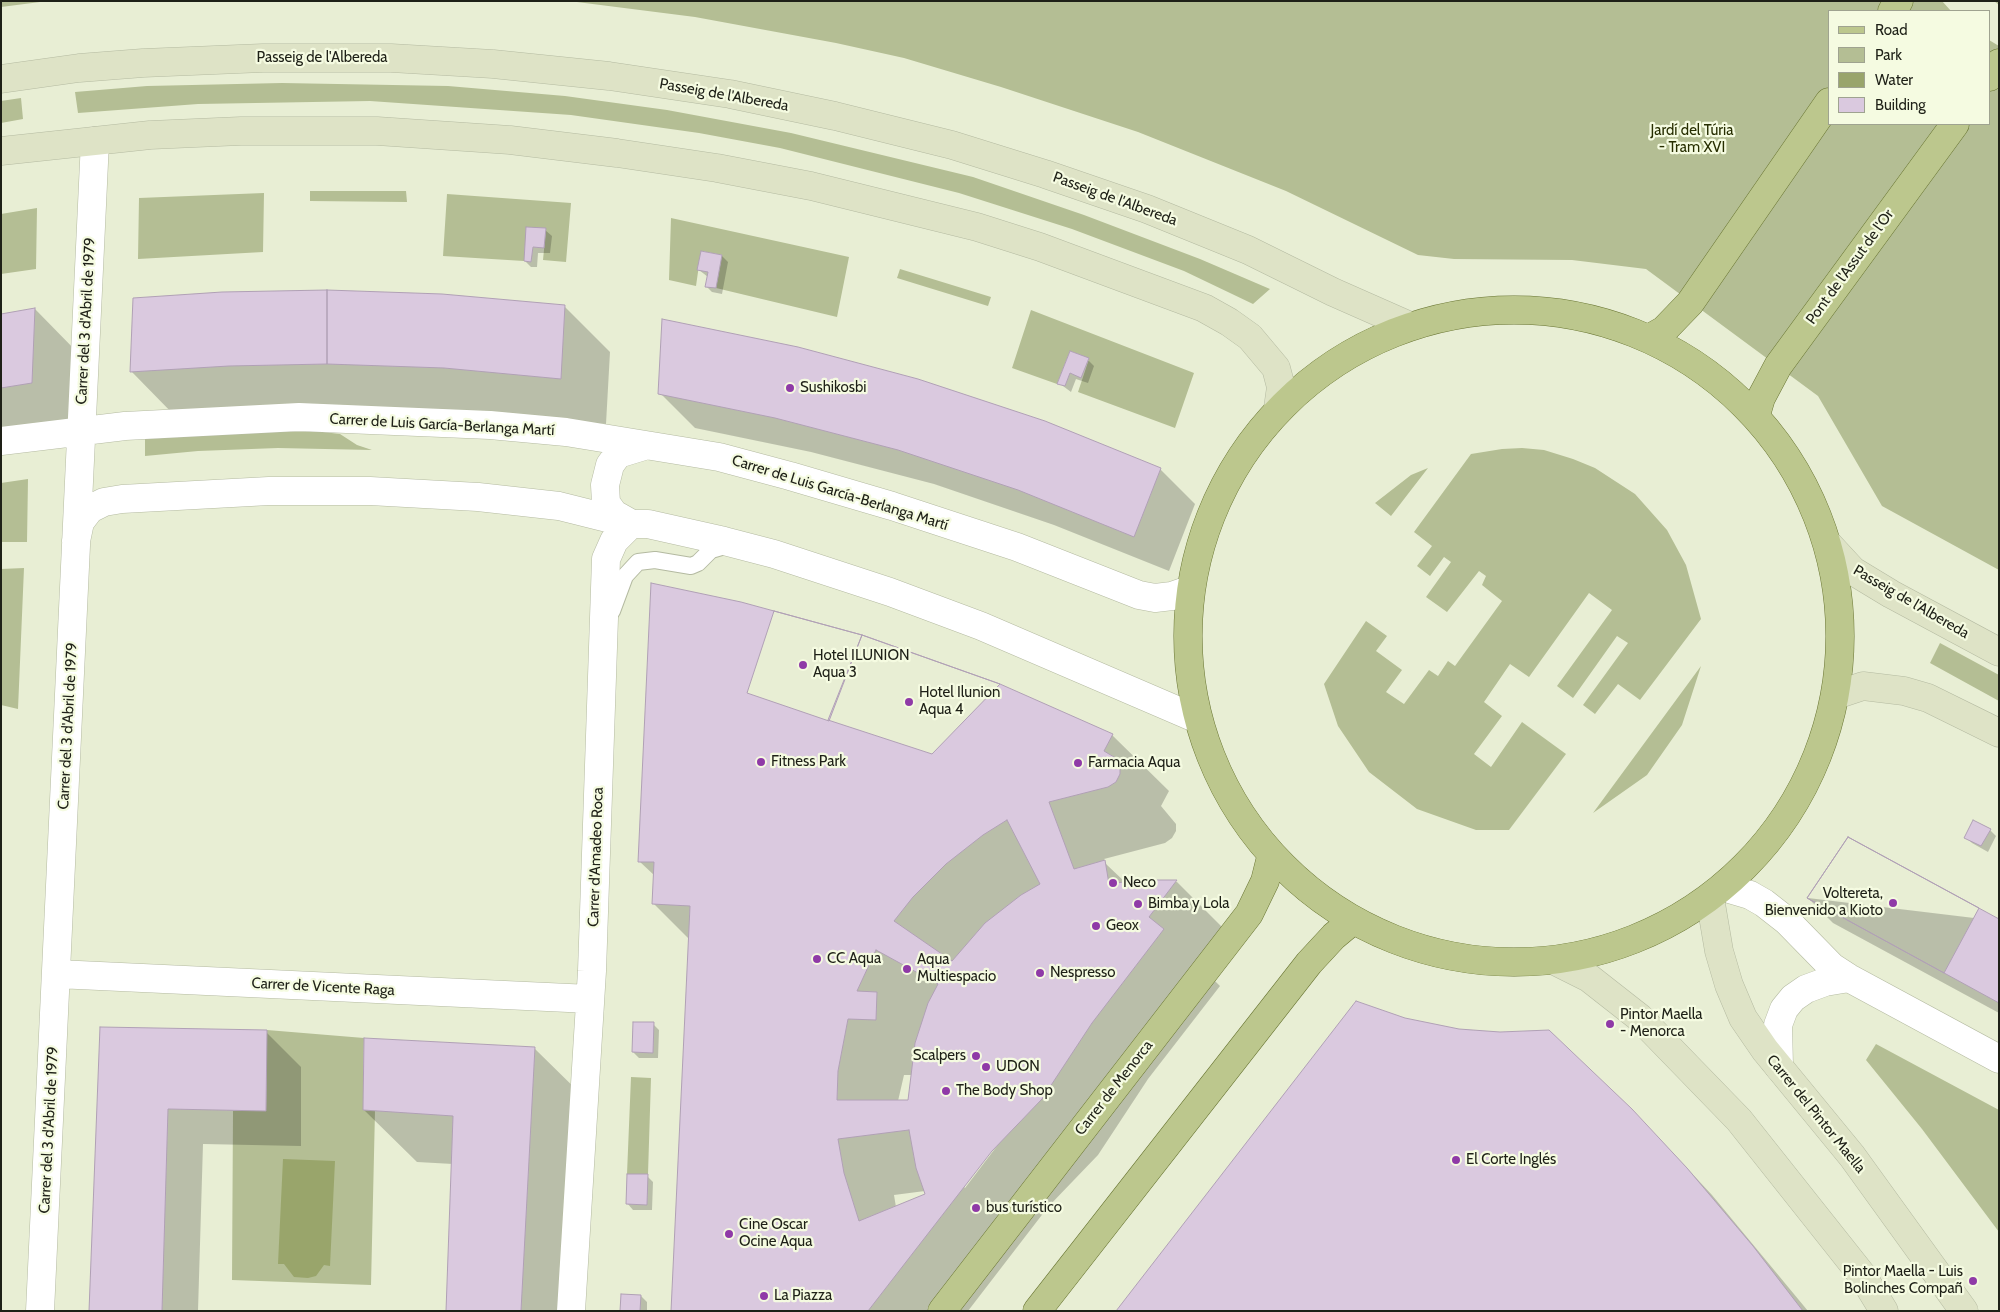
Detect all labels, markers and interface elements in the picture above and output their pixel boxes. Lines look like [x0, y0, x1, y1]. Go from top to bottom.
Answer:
legend [1828, 10, 1990, 125]
text: Road [1875, 21, 1908, 39]
text: Park [1875, 46, 1902, 64]
street label: Passeig de l'Albereda [257, 49, 387, 67]
text: Water [1875, 71, 1913, 89]
street label: Passeig de l'Albereda [658, 75, 790, 115]
text: Building [1875, 96, 1926, 114]
park label: Jardí del Túria - Tram XVI [1651, 122, 1733, 157]
street label: Passeig de l'Albereda [1050, 168, 1180, 230]
street label: Pont de l'Assut de l'Or [1802, 206, 1898, 328]
street label: Carrer del 3 d'Abril de 1979 [73, 237, 99, 405]
place label: Sushikosbi [800, 379, 866, 397]
marker: Sushikosbi [784, 382, 796, 394]
street label: Carrer de Luis García-Berlanga Martí [329, 410, 555, 440]
street label: Carrer de Luis García-Berlanga Martí [730, 451, 950, 535]
street label: Passeig de l'Albereda [1850, 561, 1972, 643]
street label: Carrer del 3 d'Abril de 1979 [55, 642, 81, 810]
place label: Hotel ILUNION Aqua 3 [813, 647, 910, 682]
marker: Hotel ILUNION Aqua 3 [797, 659, 809, 671]
place label: Hotel Ilunion Aqua 4 [919, 684, 1000, 719]
marker: Hotel Ilunion Aqua 4 [903, 696, 915, 708]
place label: Fitness Park [771, 753, 846, 771]
place label: Farmacia Aqua [1088, 754, 1180, 772]
marker: Fitness Park [755, 756, 767, 768]
marker: Farmacia Aqua [1072, 757, 1084, 769]
street label: Carrer d'Amadeo Roca [585, 787, 607, 927]
place label: Neco [1123, 874, 1156, 892]
marker: Neco [1107, 877, 1119, 889]
place label: Voltereta, Bienvenido a Kioto [1765, 885, 1883, 920]
place label: Bimba y Lola [1148, 895, 1229, 913]
marker: Voltereta, Bienvenido a Kioto [1887, 897, 1899, 909]
marker: Bimba y Lola [1132, 898, 1144, 910]
place label: Geox [1106, 917, 1139, 935]
marker: Geox [1090, 920, 1102, 932]
place label: CC Aqua [827, 950, 881, 968]
place label: Aqua Multiespacio [917, 951, 996, 986]
marker: CC Aqua [811, 953, 823, 965]
marker: Aqua Multiespacio [901, 963, 913, 975]
place label: Nespresso [1050, 964, 1115, 982]
marker: Nespresso [1034, 967, 1046, 979]
street label: Carrer de Vicente Raga [251, 974, 395, 1000]
place label: Pintor Maella - Menorca [1620, 1006, 1703, 1041]
marker: Pintor Maella - Menorca [1604, 1018, 1616, 1030]
street label: Carrer de Menorca [1071, 1037, 1157, 1139]
street label: Carrer del 3 d'Abril de 1979 [36, 1046, 62, 1214]
place label: Scalpers [913, 1047, 966, 1065]
marker: Scalpers [970, 1050, 982, 1062]
street label: Carrer del Pintor Maella [1763, 1051, 1869, 1177]
place label: UDON [996, 1058, 1040, 1076]
marker: UDON [980, 1061, 992, 1073]
place label: The Body Shop [956, 1082, 1053, 1100]
marker: The Body Shop [940, 1085, 952, 1097]
place label: El Corte Inglés [1466, 1151, 1556, 1169]
marker: El Corte Inglés [1450, 1154, 1462, 1166]
place label: bus turístico [986, 1199, 1062, 1217]
marker: bus turístico [970, 1202, 982, 1214]
place label: Cine Oscar Ocine Aqua [739, 1216, 812, 1251]
marker: Cine Oscar Ocine Aqua [723, 1228, 735, 1240]
place label: Pintor Maella - Luis Bolinches Compañ [1843, 1263, 1963, 1298]
marker: Pintor Maella - Luis Bolinches Compañ [1967, 1275, 1979, 1287]
place label: La Piazza [774, 1287, 832, 1305]
marker: La Piazza [758, 1290, 770, 1302]

